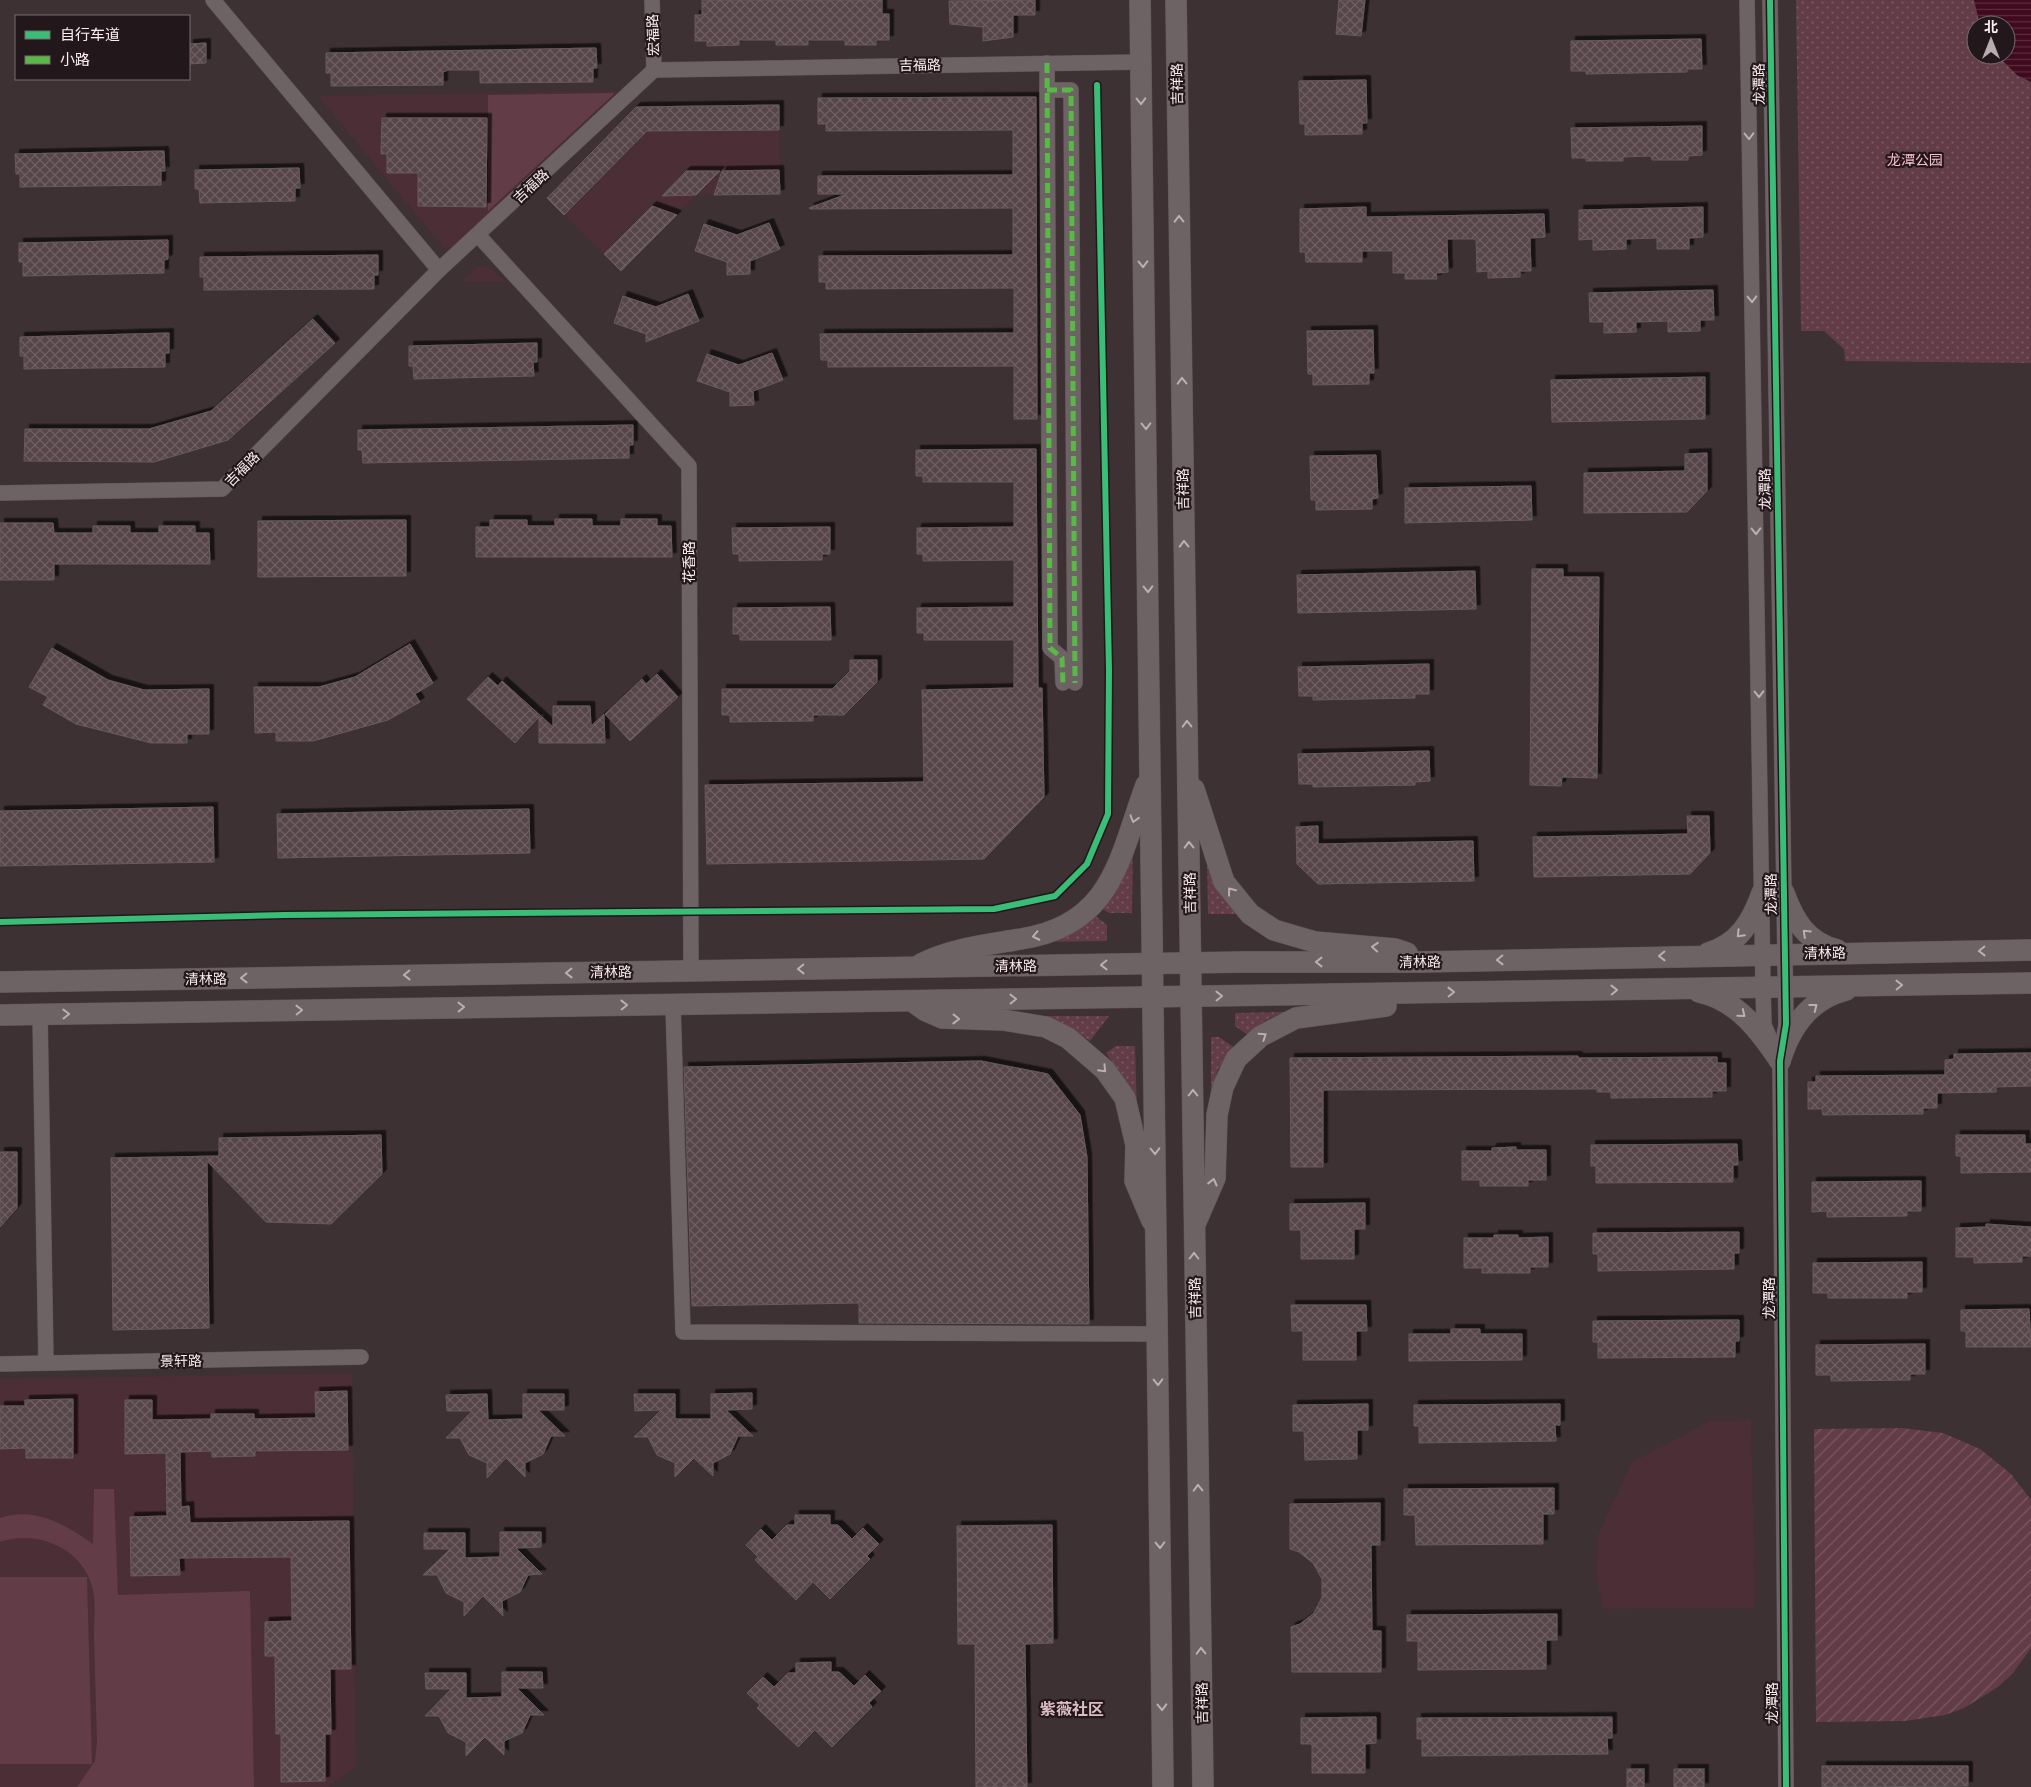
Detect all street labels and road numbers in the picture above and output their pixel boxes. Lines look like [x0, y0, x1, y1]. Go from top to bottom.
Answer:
street label: 宏福路 [643, 14, 663, 56]
street label: 吉福路 [899, 56, 941, 74]
street label: 吉祥路 [1168, 63, 1186, 105]
street label: 龙潭路 [1750, 63, 1768, 105]
street label: 吉福路 [510, 165, 552, 207]
street label: 吉福路 [221, 448, 263, 490]
street label: 吉祥路 [1174, 468, 1192, 510]
street label: 龙潭路 [1756, 468, 1774, 510]
street label: 花香路 [680, 541, 698, 583]
street label: 吉祥路 [1181, 872, 1199, 914]
street label: 龙潭路 [1762, 873, 1780, 915]
street label: 清林路 [1804, 944, 1846, 962]
street label: 清林路 [1399, 953, 1441, 971]
street label: 清林路 [995, 957, 1037, 975]
street label: 清林路 [590, 963, 632, 981]
street label: 清林路 [185, 970, 227, 988]
street label: 吉祥路 [1186, 1277, 1204, 1319]
street label: 龙潭路 [1760, 1277, 1778, 1319]
street label: 景轩路 [160, 1352, 202, 1370]
street label: 吉祥路 [1193, 1682, 1211, 1724]
street label: 龙潭路 [1763, 1682, 1781, 1724]

